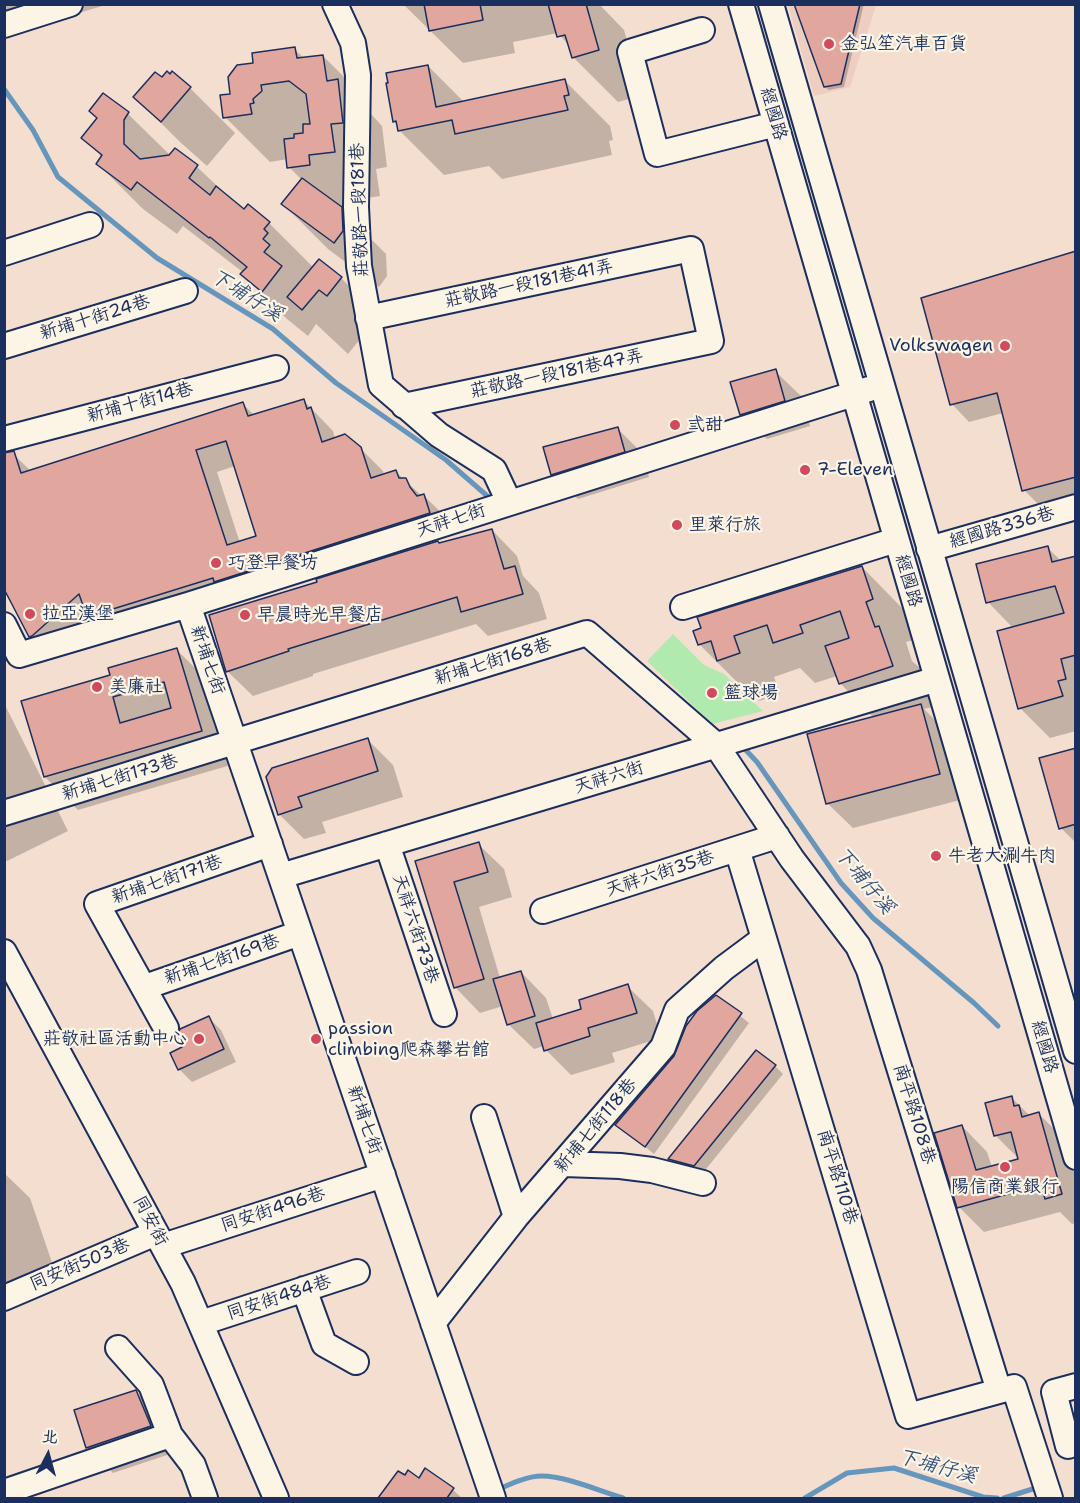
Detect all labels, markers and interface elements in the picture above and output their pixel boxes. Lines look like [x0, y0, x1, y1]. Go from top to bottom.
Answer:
place label: 金弘笙汽車百貨 [841, 33, 967, 55]
marker: 金弘笙汽車百貨 [822, 37, 836, 51]
street label: 經國路 [755, 85, 791, 143]
street label: 莊敬路一段181巷 [347, 142, 373, 278]
street label: 莊敬路一段181巷41弄 [443, 256, 615, 312]
water label: 下埔仔溪 [206, 265, 286, 327]
street label: 新埔十街24巷 [37, 291, 153, 345]
place label: Volkswagen [889, 335, 993, 357]
marker: Volkswagen [998, 339, 1012, 353]
street label: 莊敬路一段181巷47弄 [468, 345, 646, 403]
street label: 新埔十街14巷 [84, 378, 196, 428]
place label: 弎甜 [687, 414, 723, 436]
marker: 弎甜 [668, 418, 682, 432]
place label: 7-Eleven [817, 459, 893, 481]
marker: 7-Eleven [798, 463, 812, 477]
street label: 天祥七街 [413, 500, 489, 542]
street label: 經國路336巷 [947, 503, 1057, 553]
place label: 里萊行旅 [689, 514, 761, 536]
marker: 里萊行旅 [670, 518, 684, 532]
place label: 巧登早餐坊 [228, 552, 318, 574]
street label: 經國路 [890, 552, 926, 610]
marker: 巧登早餐坊 [209, 556, 223, 570]
place label: 拉亞漢堡 [42, 603, 114, 625]
place label: 早晨時光早餐店 [257, 604, 383, 626]
marker: 拉亞漢堡 [23, 607, 37, 621]
marker: 早晨時光早餐店 [238, 608, 252, 622]
street label: 新埔七街 [185, 622, 229, 698]
street label: 新埔七街168巷 [432, 634, 554, 690]
place label: 美廉社 [109, 676, 163, 698]
marker: 美廉社 [90, 680, 104, 694]
place label: 籃球場 [724, 682, 778, 704]
marker: 籃球場 [705, 686, 719, 700]
street label: 新埔七街173巷 [59, 750, 181, 806]
street label: 天祥六街 [571, 757, 647, 799]
water label: 下埔仔溪 [829, 843, 899, 919]
place label: 牛老大涮牛肉 [948, 845, 1056, 867]
street label: 天祥六街35巷 [603, 846, 717, 902]
marker: 牛老大涮牛肉 [929, 849, 943, 863]
street label: 新埔七街171巷 [109, 851, 225, 909]
street label: 天祥六街73巷 [387, 871, 443, 987]
street label: 新埔七街169巷 [161, 930, 283, 990]
place label: passion climbing爬森攀岩館 [328, 1018, 490, 1060]
street label: 經國路 [1026, 1018, 1062, 1076]
place label: 莊敬社區活動中心 [43, 1028, 187, 1050]
marker: 莊敬社區活動中心 [192, 1032, 206, 1046]
marker: passion climbing爬森攀岩館 [309, 1032, 323, 1046]
street label: 南平路108巷 [888, 1061, 940, 1167]
street label: 新埔七街118巷 [550, 1074, 642, 1178]
street label: 新埔七街 [342, 1082, 386, 1158]
street label: 南平路110巷 [812, 1127, 862, 1227]
marker: 陽信商業銀行 [998, 1160, 1012, 1174]
place label: 陽信商業銀行 [951, 1176, 1059, 1198]
street label: 同安街496巷 [218, 1183, 328, 1237]
street label: 同安街 [128, 1192, 172, 1250]
street label: 同安街503巷 [26, 1234, 134, 1296]
street label: 同安街484巷 [224, 1271, 334, 1325]
north arrow [18, 1425, 78, 1485]
text: 北 [41, 1425, 59, 1448]
water label: 下埔仔溪 [895, 1445, 979, 1489]

